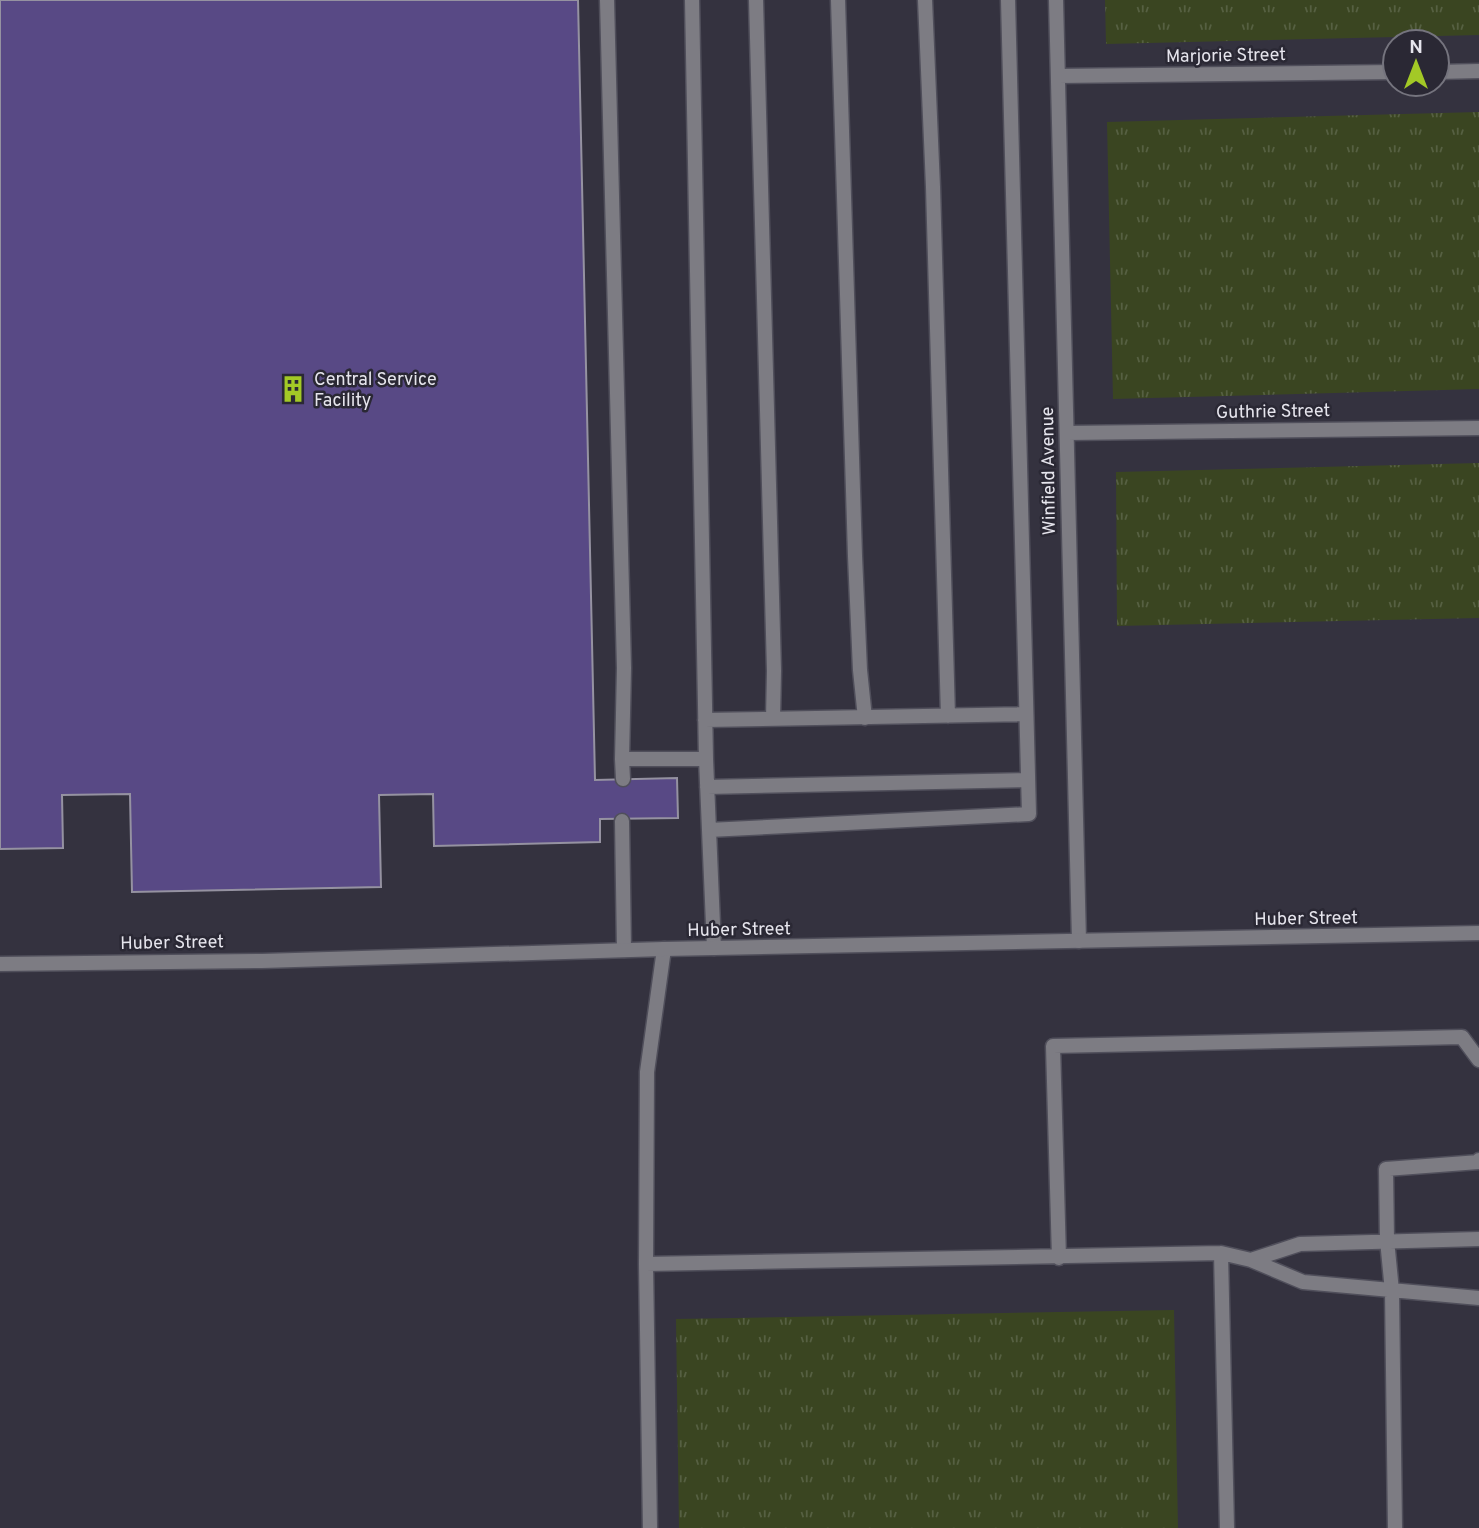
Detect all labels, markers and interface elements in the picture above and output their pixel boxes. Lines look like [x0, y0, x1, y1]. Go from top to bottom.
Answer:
north arrow [1381, 28, 1451, 98]
text: N [1409, 36, 1423, 60]
street label: Marjorie Street [1166, 44, 1286, 69]
place label: Central Service Facility [314, 369, 437, 413]
building icon: Central Service Facility [278, 374, 308, 404]
street label: Guthrie Street [1216, 400, 1330, 425]
street label: Winfield Avenue [1037, 406, 1062, 535]
street label: Huber Street [1254, 907, 1358, 932]
street label: Huber Street [687, 918, 791, 943]
street label: Huber Street [120, 931, 224, 956]

